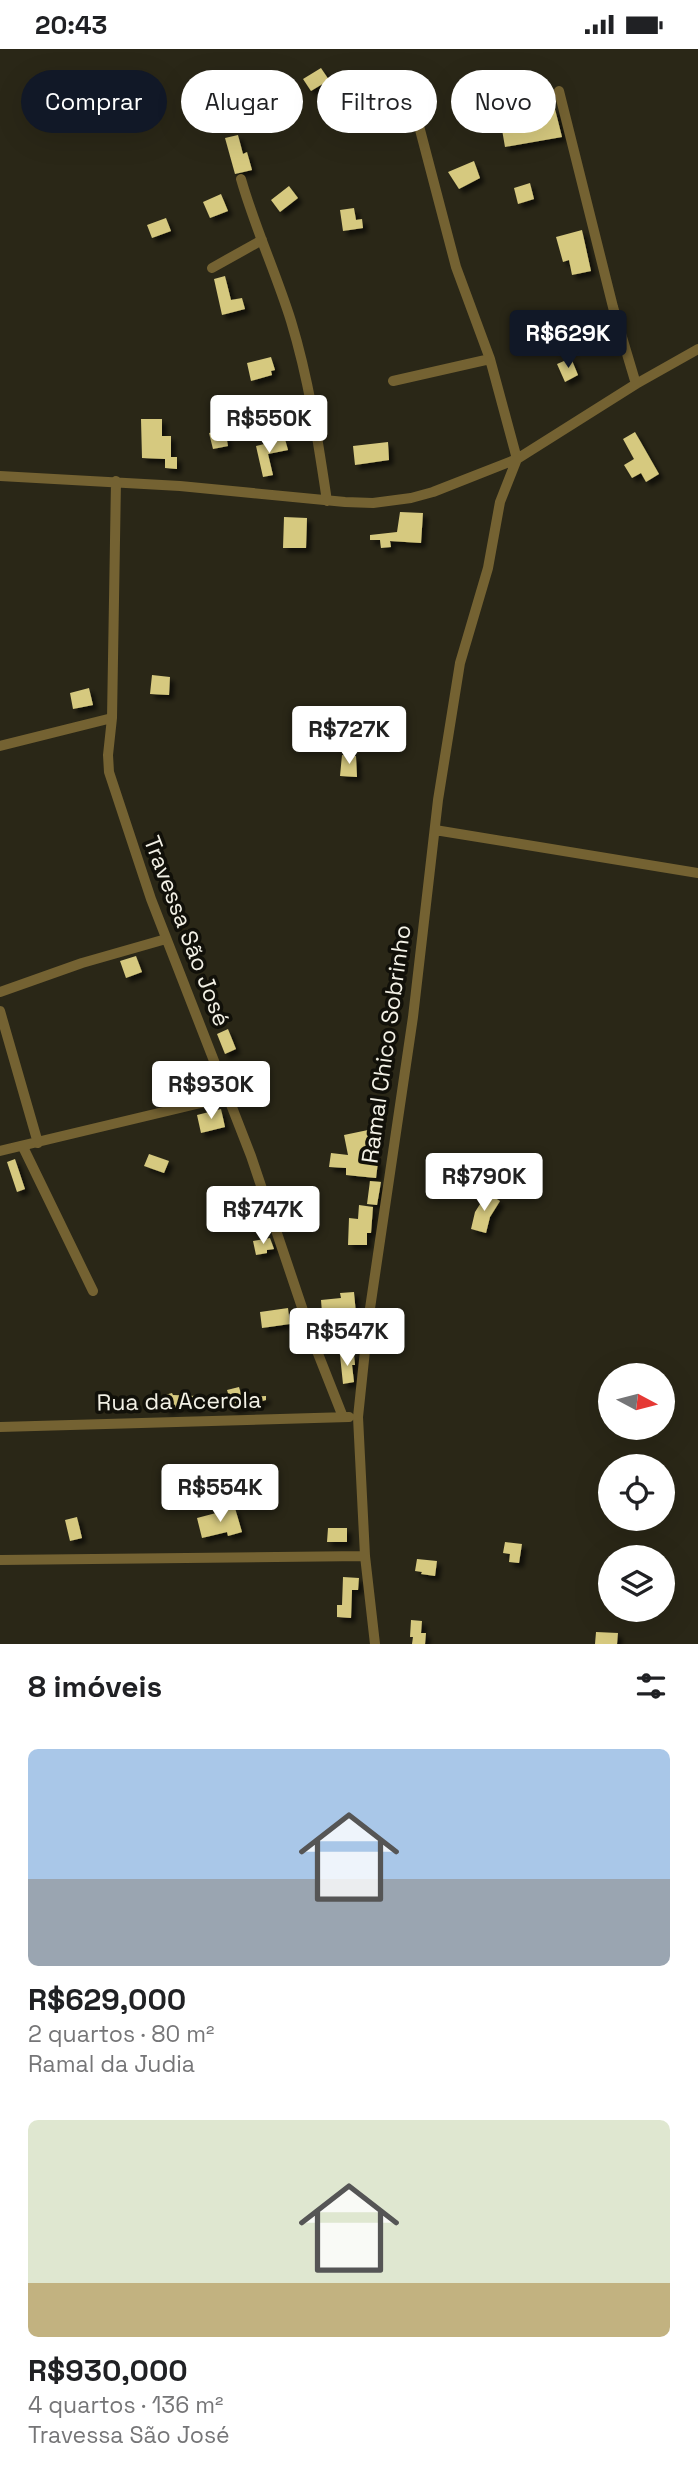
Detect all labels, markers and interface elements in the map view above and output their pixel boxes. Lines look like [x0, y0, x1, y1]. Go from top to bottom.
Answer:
text: 20:43 [35, 8, 107, 42]
chip: Comprar [21, 70, 167, 133]
chip: Alugar [181, 70, 303, 133]
chip: Filtros [317, 70, 437, 133]
chip: Novo [451, 70, 556, 133]
pin: R$629K [511, 311, 625, 370]
text: R$629K [526, 318, 610, 348]
pin: R$550K [212, 395, 326, 455]
text: R$550K [226, 403, 312, 433]
pin: R$727K [292, 707, 406, 766]
text: R$727K [308, 714, 390, 744]
street label: Travessa São José [137, 832, 237, 1030]
street label: Ramal Chico Sobrinho [354, 923, 418, 1165]
pin: R$930K [154, 1061, 268, 1121]
text: R$930K [168, 1069, 254, 1099]
pin: R$790K [427, 1153, 541, 1213]
text: R$790K [442, 1161, 526, 1191]
pin: R$747K [206, 1187, 320, 1246]
text: R$747K [223, 1194, 303, 1224]
pin: R$547K [290, 1309, 404, 1368]
text: R$547K [305, 1316, 389, 1346]
north arrow [598, 1363, 676, 1440]
map controls [598, 1363, 675, 1622]
street label: Rua da Acerola [96, 1385, 262, 1417]
button: locate [598, 1454, 675, 1531]
pin: R$554K [163, 1465, 277, 1524]
text: R$554K [177, 1472, 263, 1502]
button: layers [598, 1545, 675, 1622]
text: 8 imóveis [28, 1667, 162, 1706]
icon: filters [632, 1667, 670, 1705]
icon: home [286, 1794, 412, 1920]
text: R$629,000 [28, 1980, 186, 2019]
text: 2 quartos · 80 m² [28, 2019, 214, 2049]
text: Ramal da Judia [28, 2049, 195, 2079]
icon: home [286, 2165, 412, 2291]
text: R$930,000 [28, 2351, 188, 2390]
text: 4 quartos · 136 m² [28, 2390, 223, 2420]
text: Travessa São José [28, 2420, 230, 2450]

